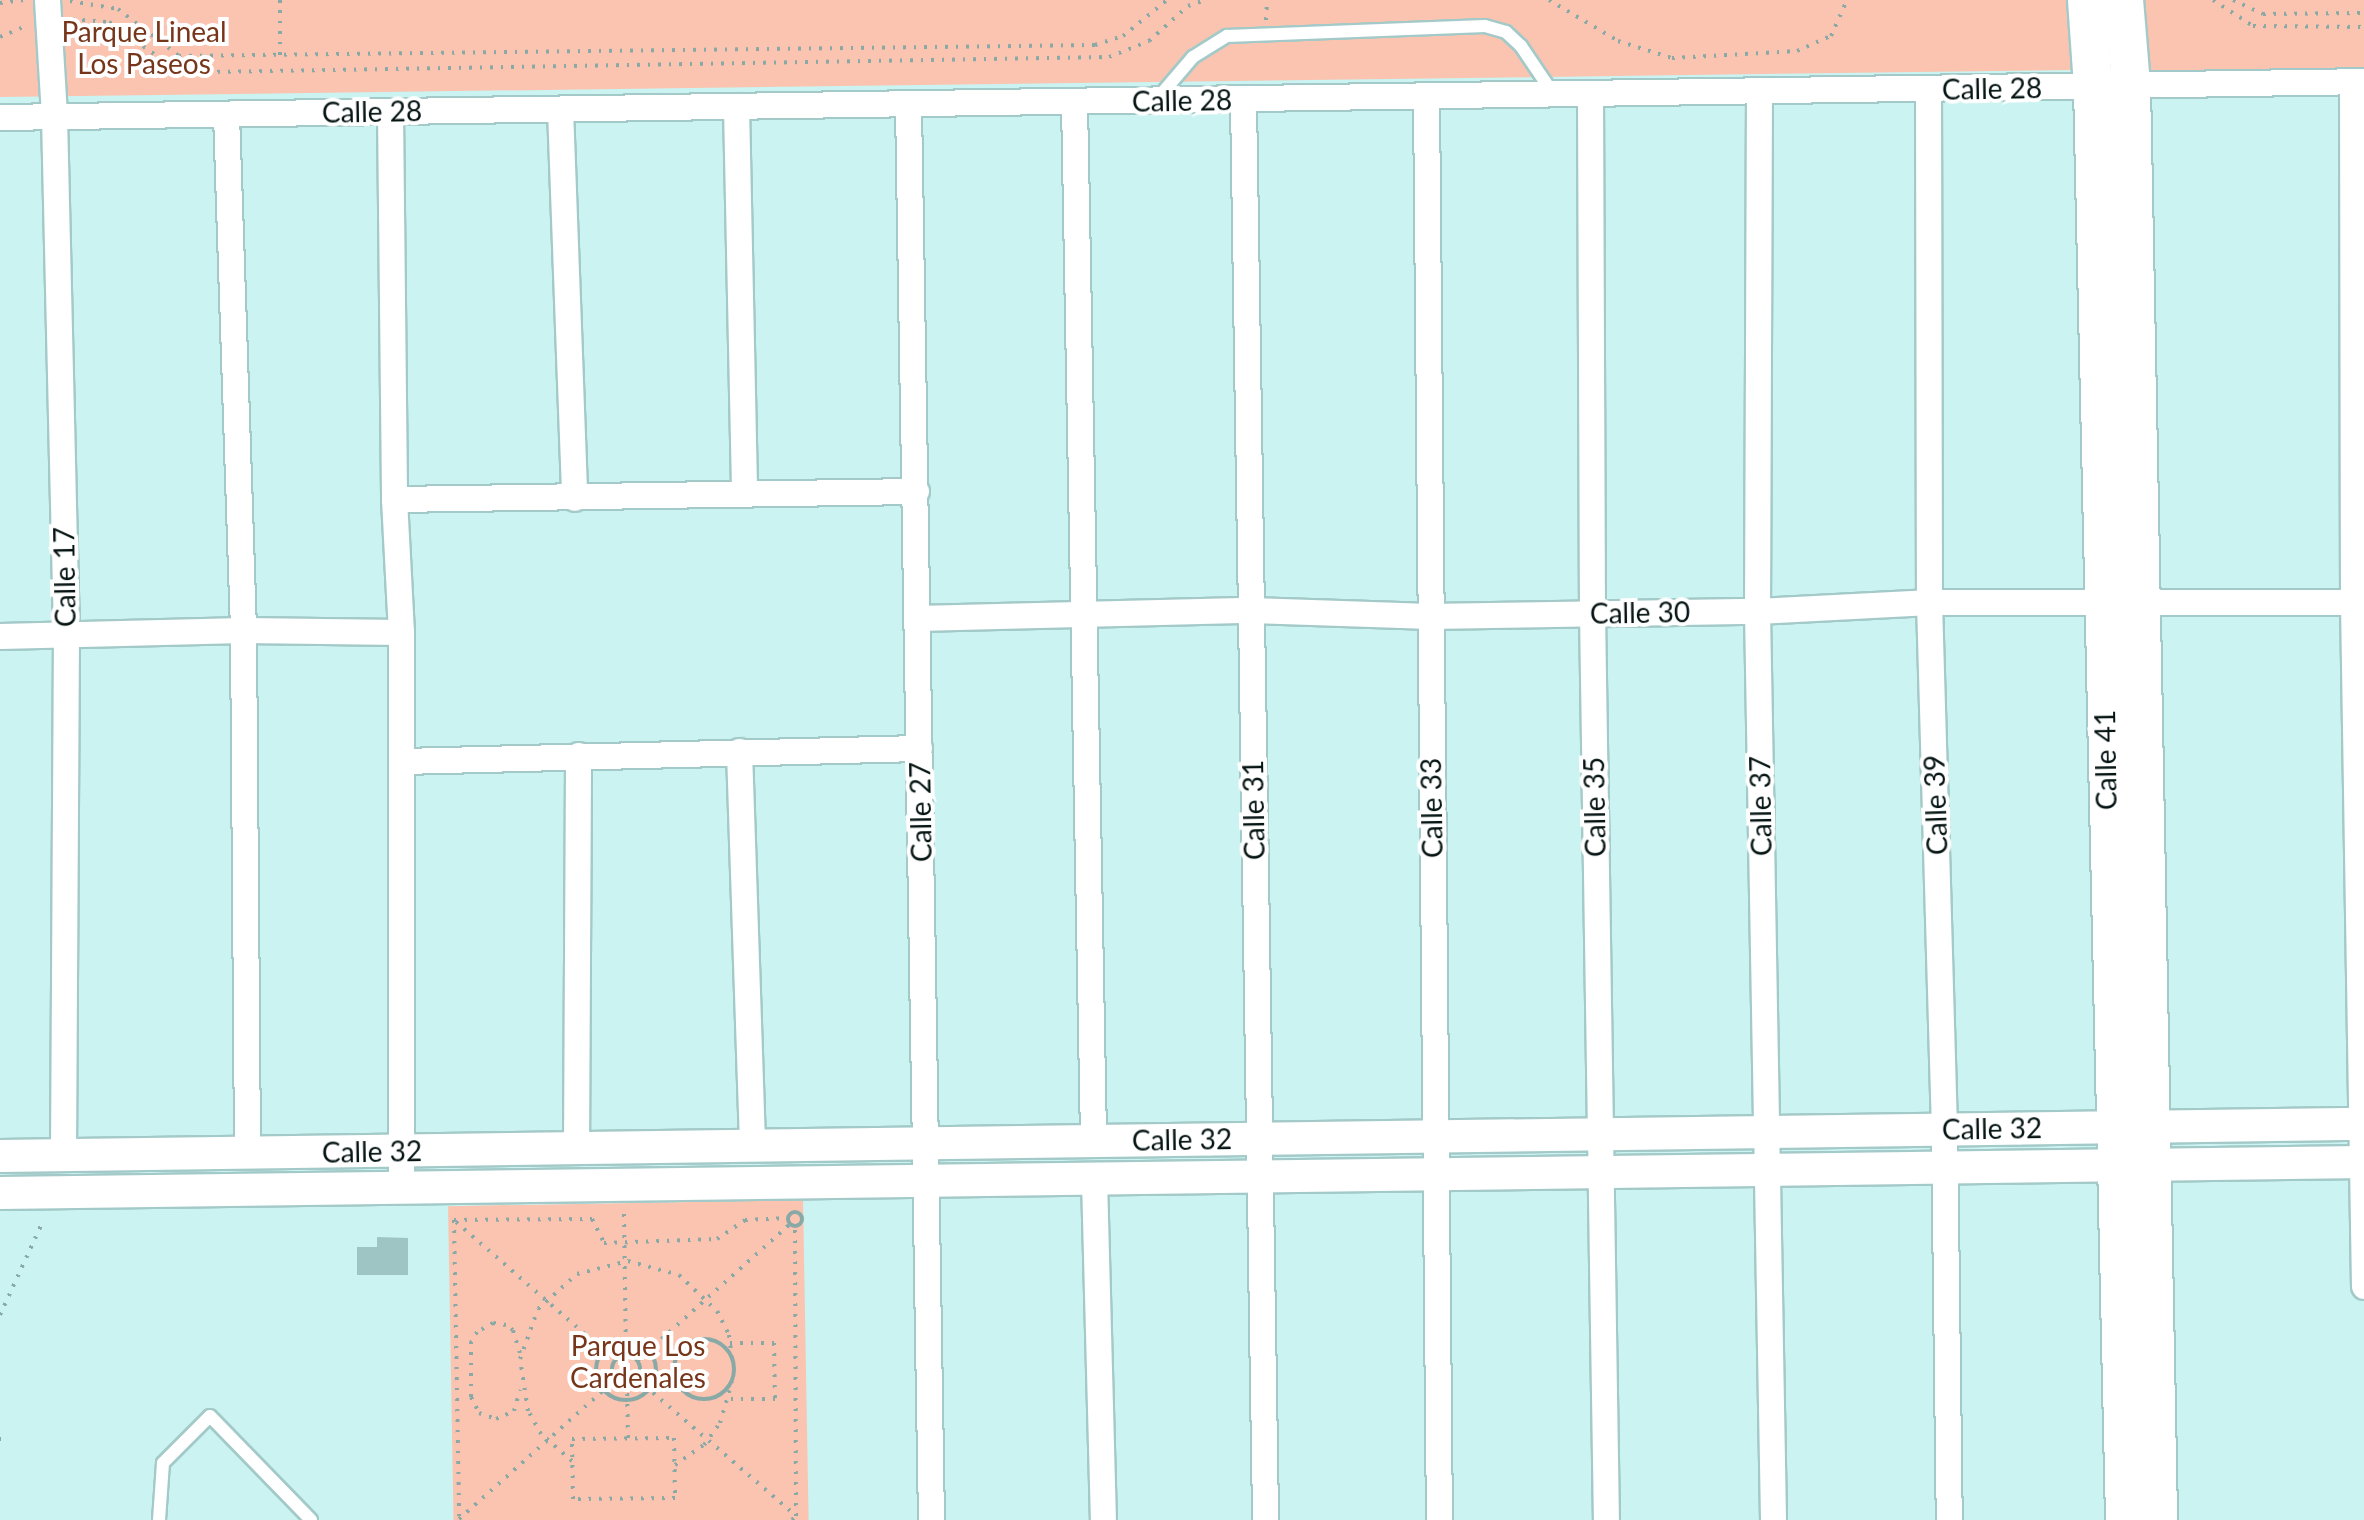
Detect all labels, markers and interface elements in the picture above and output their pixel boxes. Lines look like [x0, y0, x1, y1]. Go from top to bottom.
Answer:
park label: Parque Lineal Los Paseos [61, 14, 227, 80]
street label: Calle 28 [1942, 70, 2042, 106]
street label: Calle 28 [1132, 82, 1232, 118]
street label: Calle 28 [322, 93, 422, 129]
street label: Calle 17 [46, 527, 82, 627]
street label: Calle 30 [1590, 594, 1690, 630]
street label: Calle 41 [2087, 710, 2123, 810]
street label: Calle 39 [1916, 754, 1954, 856]
street label: Calle 37 [1742, 756, 1778, 856]
street label: Calle 35 [1576, 757, 1612, 857]
street label: Calle 33 [1413, 758, 1449, 858]
street label: Calle 31 [1235, 760, 1271, 860]
street label: Calle 27 [902, 762, 938, 862]
street label: Calle 32 [1942, 1110, 2042, 1146]
street label: Calle 32 [1132, 1121, 1232, 1157]
street label: Calle 32 [322, 1133, 422, 1169]
park label: Parque Los Cardenales [570, 1328, 706, 1394]

